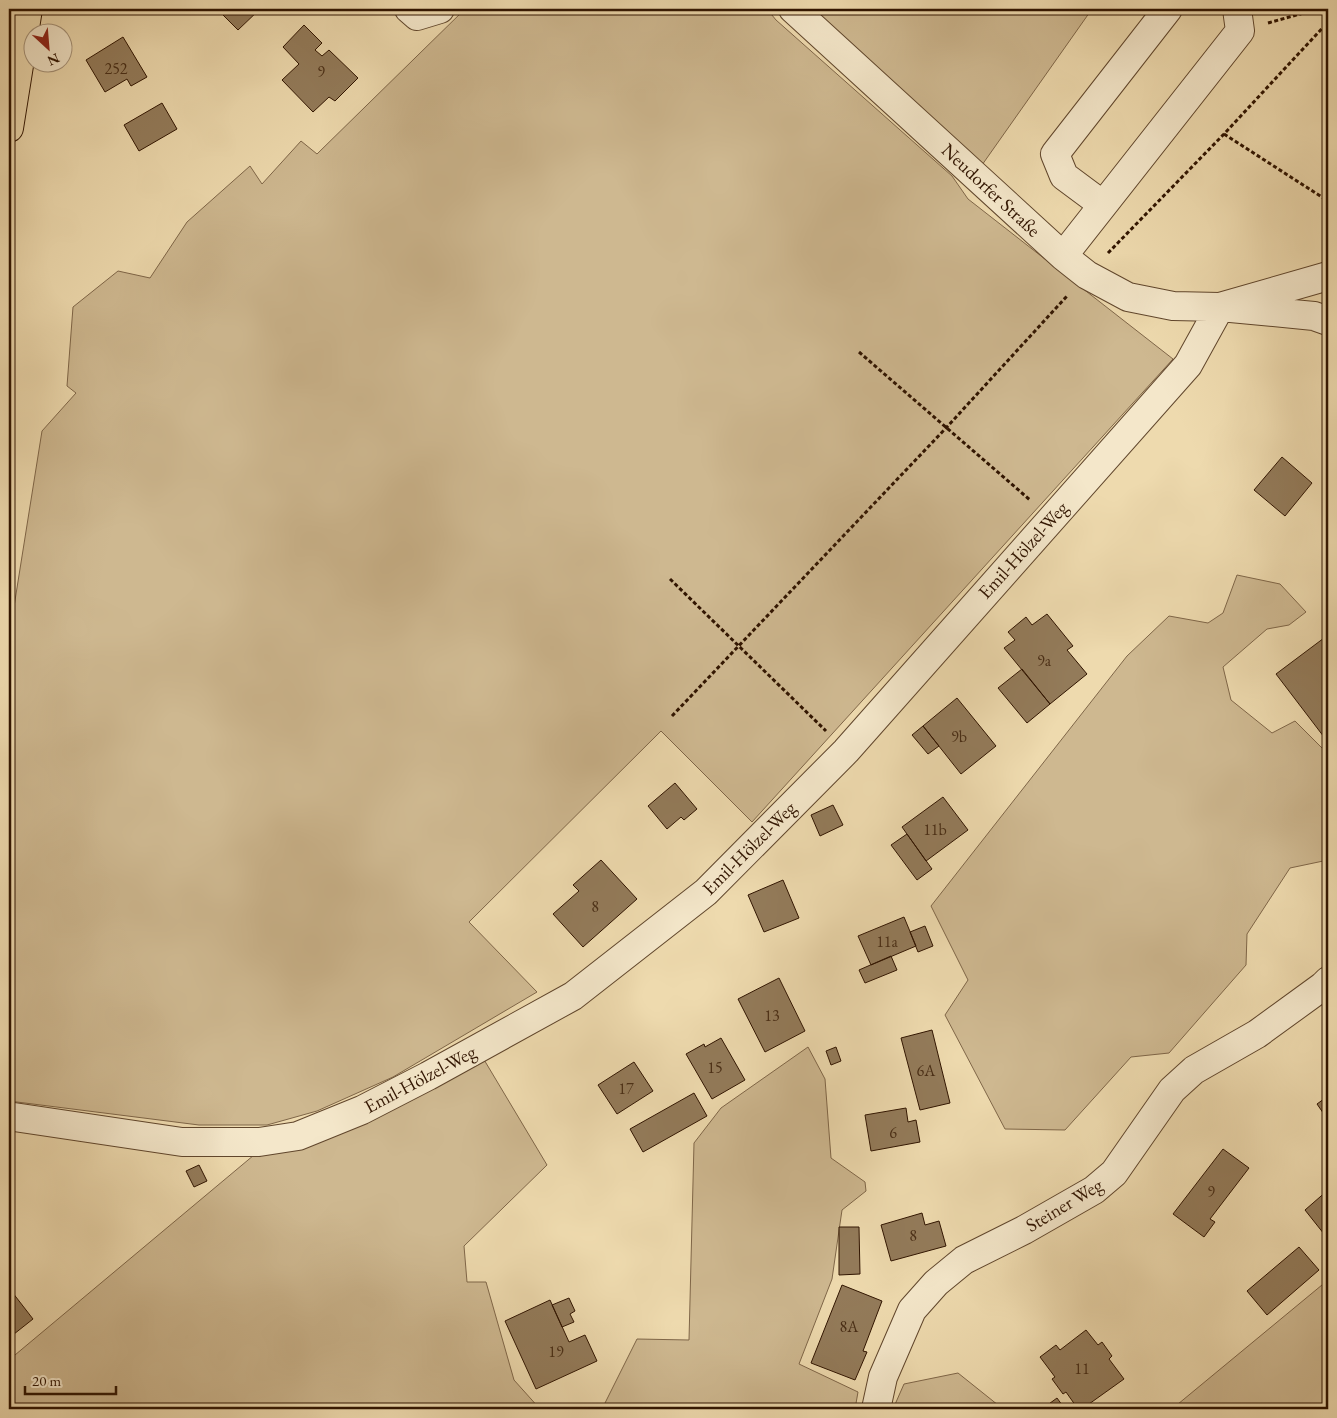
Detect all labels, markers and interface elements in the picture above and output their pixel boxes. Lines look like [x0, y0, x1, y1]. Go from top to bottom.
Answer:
north arrow [22, 22, 72, 72]
text: N [44, 49, 63, 71]
house number: 252 [104, 58, 128, 79]
house number: 9 [317, 61, 325, 82]
street label: Neudorfer Straße [936, 138, 1046, 242]
street label: Emil-Hölzel-Weg [972, 495, 1074, 604]
house number: 9a [1037, 650, 1052, 671]
house number: 9b [951, 726, 967, 747]
street label: Emil-Hölzel-Weg [697, 795, 802, 900]
house number: 11b [923, 819, 947, 840]
house number: 8 [591, 896, 599, 917]
house number: 11a [876, 931, 898, 952]
house number: 13 [764, 1005, 780, 1026]
street label: Emil-Hölzel-Weg [360, 1039, 481, 1119]
house number: 15 [707, 1057, 723, 1078]
house number: 6A [917, 1060, 936, 1081]
house number: 17 [618, 1078, 634, 1099]
house number: 6 [889, 1122, 897, 1143]
street label: Steiner Weg [1021, 1172, 1108, 1238]
house number: 9 [1207, 1181, 1215, 1202]
house number: 8 [909, 1225, 917, 1246]
house number: 8A [840, 1316, 859, 1337]
house number: 19 [548, 1341, 564, 1362]
house number: 11 [1074, 1358, 1090, 1379]
scale bar [25, 1363, 116, 1395]
text: 20 m [32, 1371, 61, 1390]

